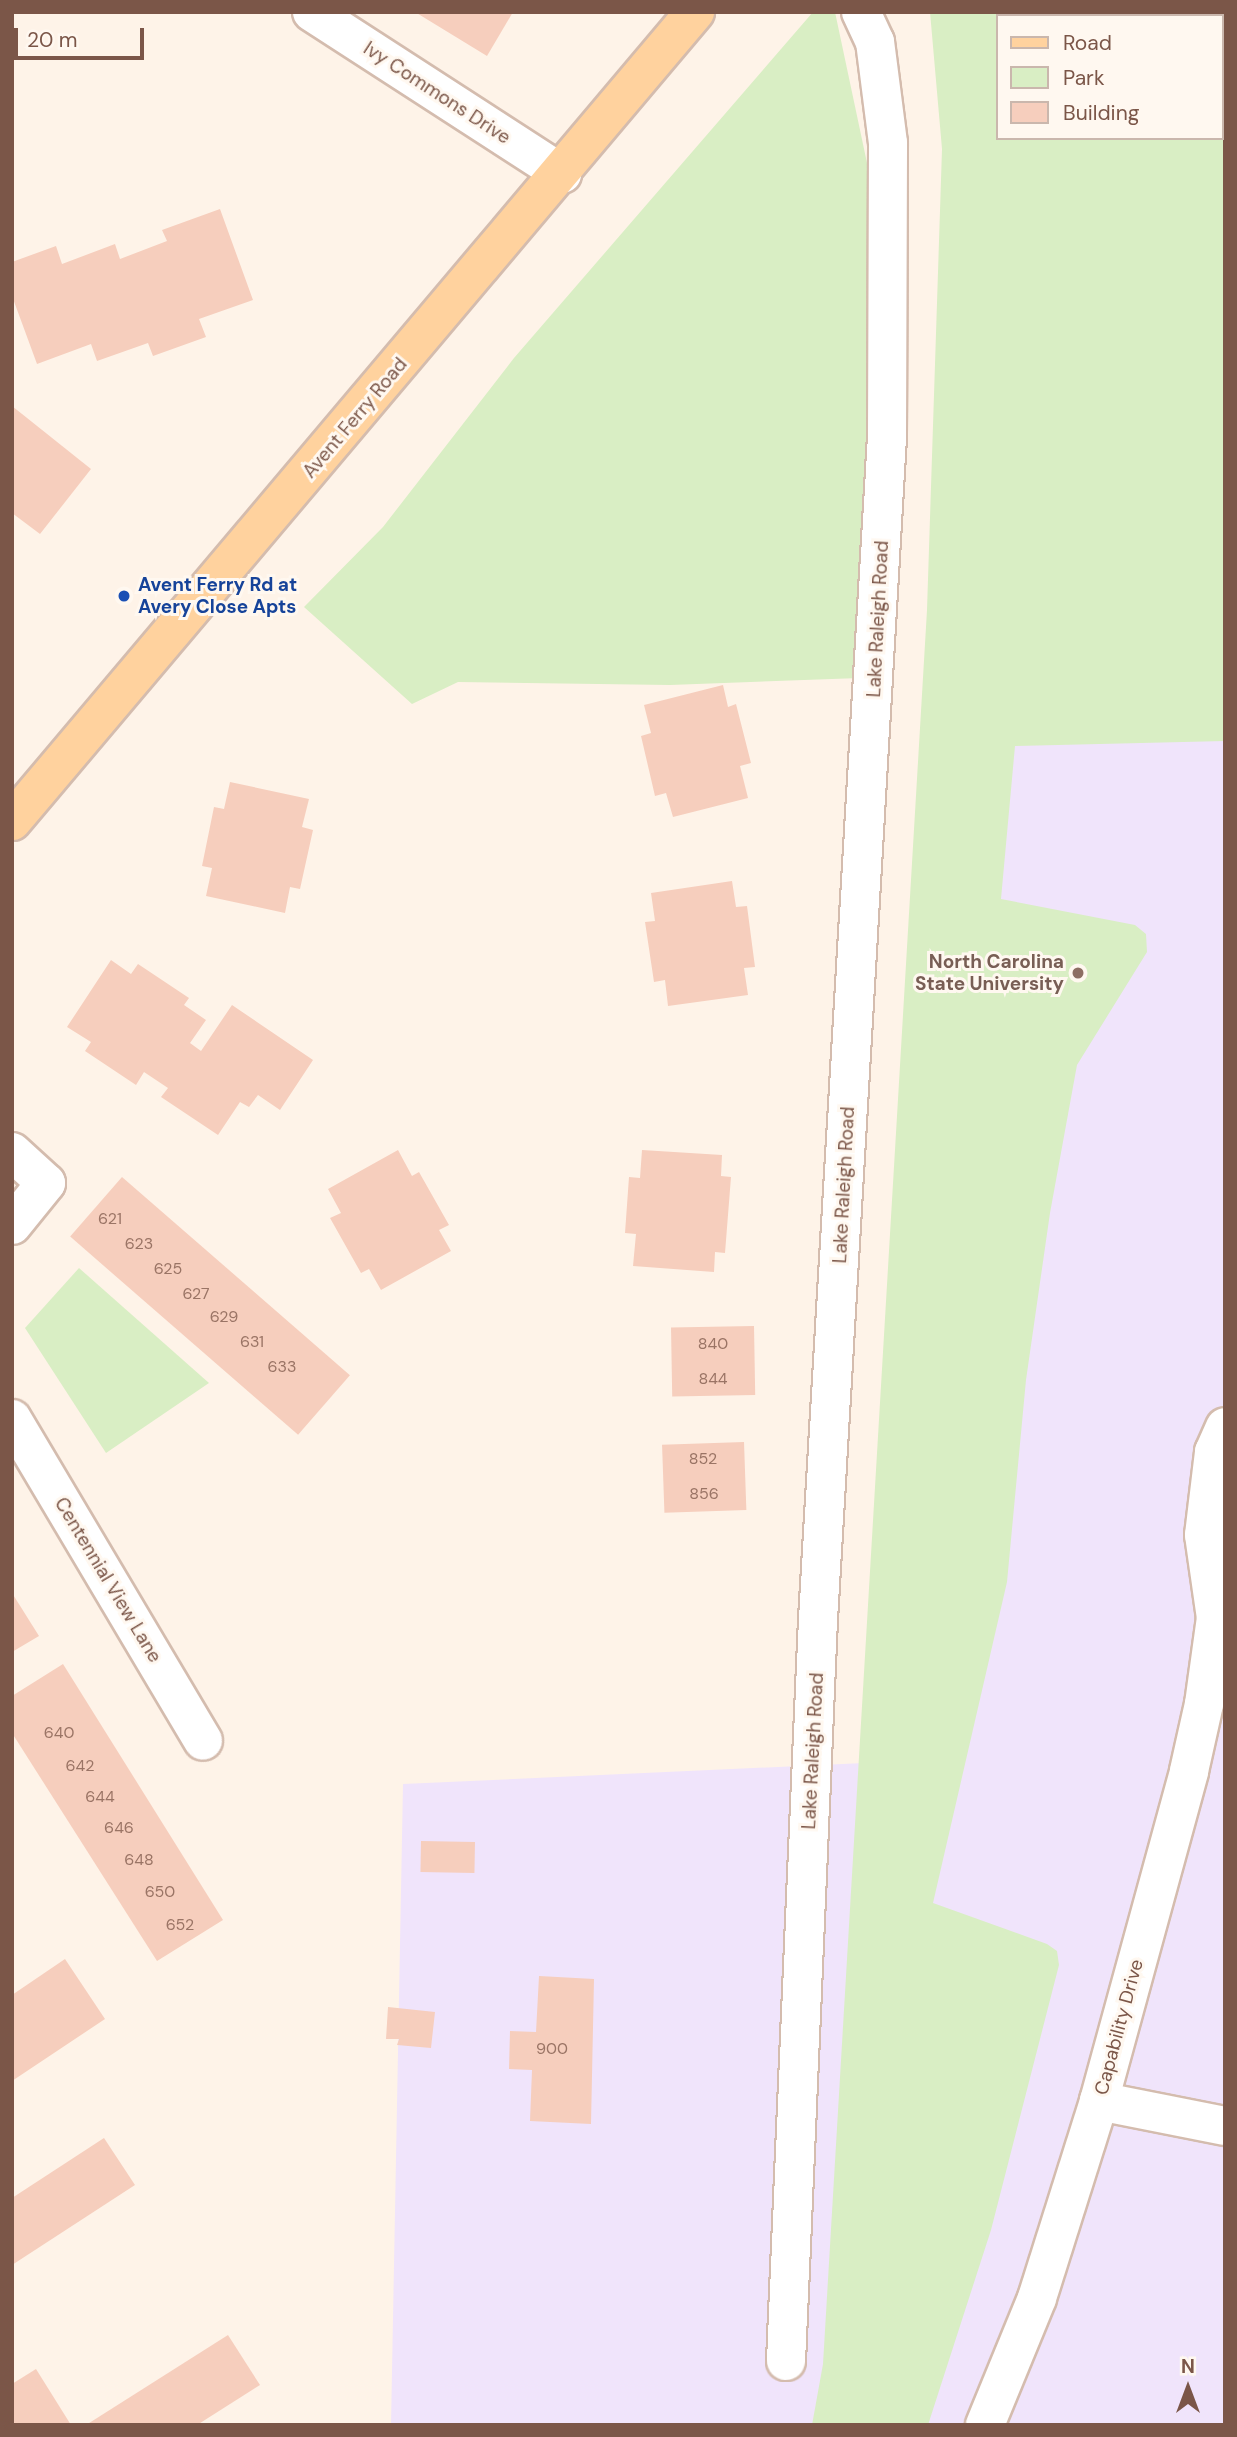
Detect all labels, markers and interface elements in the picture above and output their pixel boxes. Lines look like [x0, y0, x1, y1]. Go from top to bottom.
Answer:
scale bar [18, 14, 147, 58]
legend [996, 14, 1223, 140]
text: 20 m [27, 26, 78, 54]
text: Road [1063, 29, 1112, 57]
street label: Ivy Commons Drive [359, 37, 515, 149]
text: Park [1063, 64, 1104, 92]
text: Building [1063, 99, 1139, 127]
street label: Avent Ferry Road [298, 353, 412, 483]
street label: Lake Raleigh Road [863, 540, 893, 698]
place label: Avent Ferry Rd at Avery Close Apts [138, 574, 297, 618]
marker: Avent Ferry Rd at Avery Close Apts [116, 588, 132, 604]
place label: North Carolina State University [915, 951, 1064, 995]
marker: North Carolina State University [1070, 965, 1086, 981]
street label: Lake Raleigh Road [829, 1106, 859, 1264]
house number: 621 [98, 1209, 122, 1229]
house number: 623 [125, 1234, 153, 1254]
house number: 625 [154, 1259, 182, 1279]
house number: 627 [182, 1284, 210, 1304]
house number: 629 [210, 1307, 238, 1327]
house number: 631 [240, 1332, 264, 1352]
house number: 840 [698, 1334, 728, 1354]
house number: 633 [268, 1357, 296, 1377]
house number: 844 [698, 1369, 728, 1389]
house number: 852 [689, 1449, 717, 1469]
house number: 856 [689, 1484, 719, 1504]
street label: Centennial View Lane [50, 1493, 166, 1667]
street label: Lake Raleigh Road [798, 1672, 828, 1830]
house number: 640 [44, 1723, 74, 1743]
house number: 642 [66, 1756, 94, 1776]
house number: 644 [85, 1787, 115, 1807]
house number: 646 [104, 1818, 134, 1838]
house number: 648 [124, 1850, 154, 1870]
house number: 650 [145, 1882, 175, 1902]
house number: 652 [166, 1915, 194, 1935]
street label: Capability Drive [1090, 1957, 1148, 2097]
house number: 900 [536, 2039, 568, 2059]
north arrow [1153, 2353, 1223, 2423]
text: N [1181, 2354, 1195, 2379]

